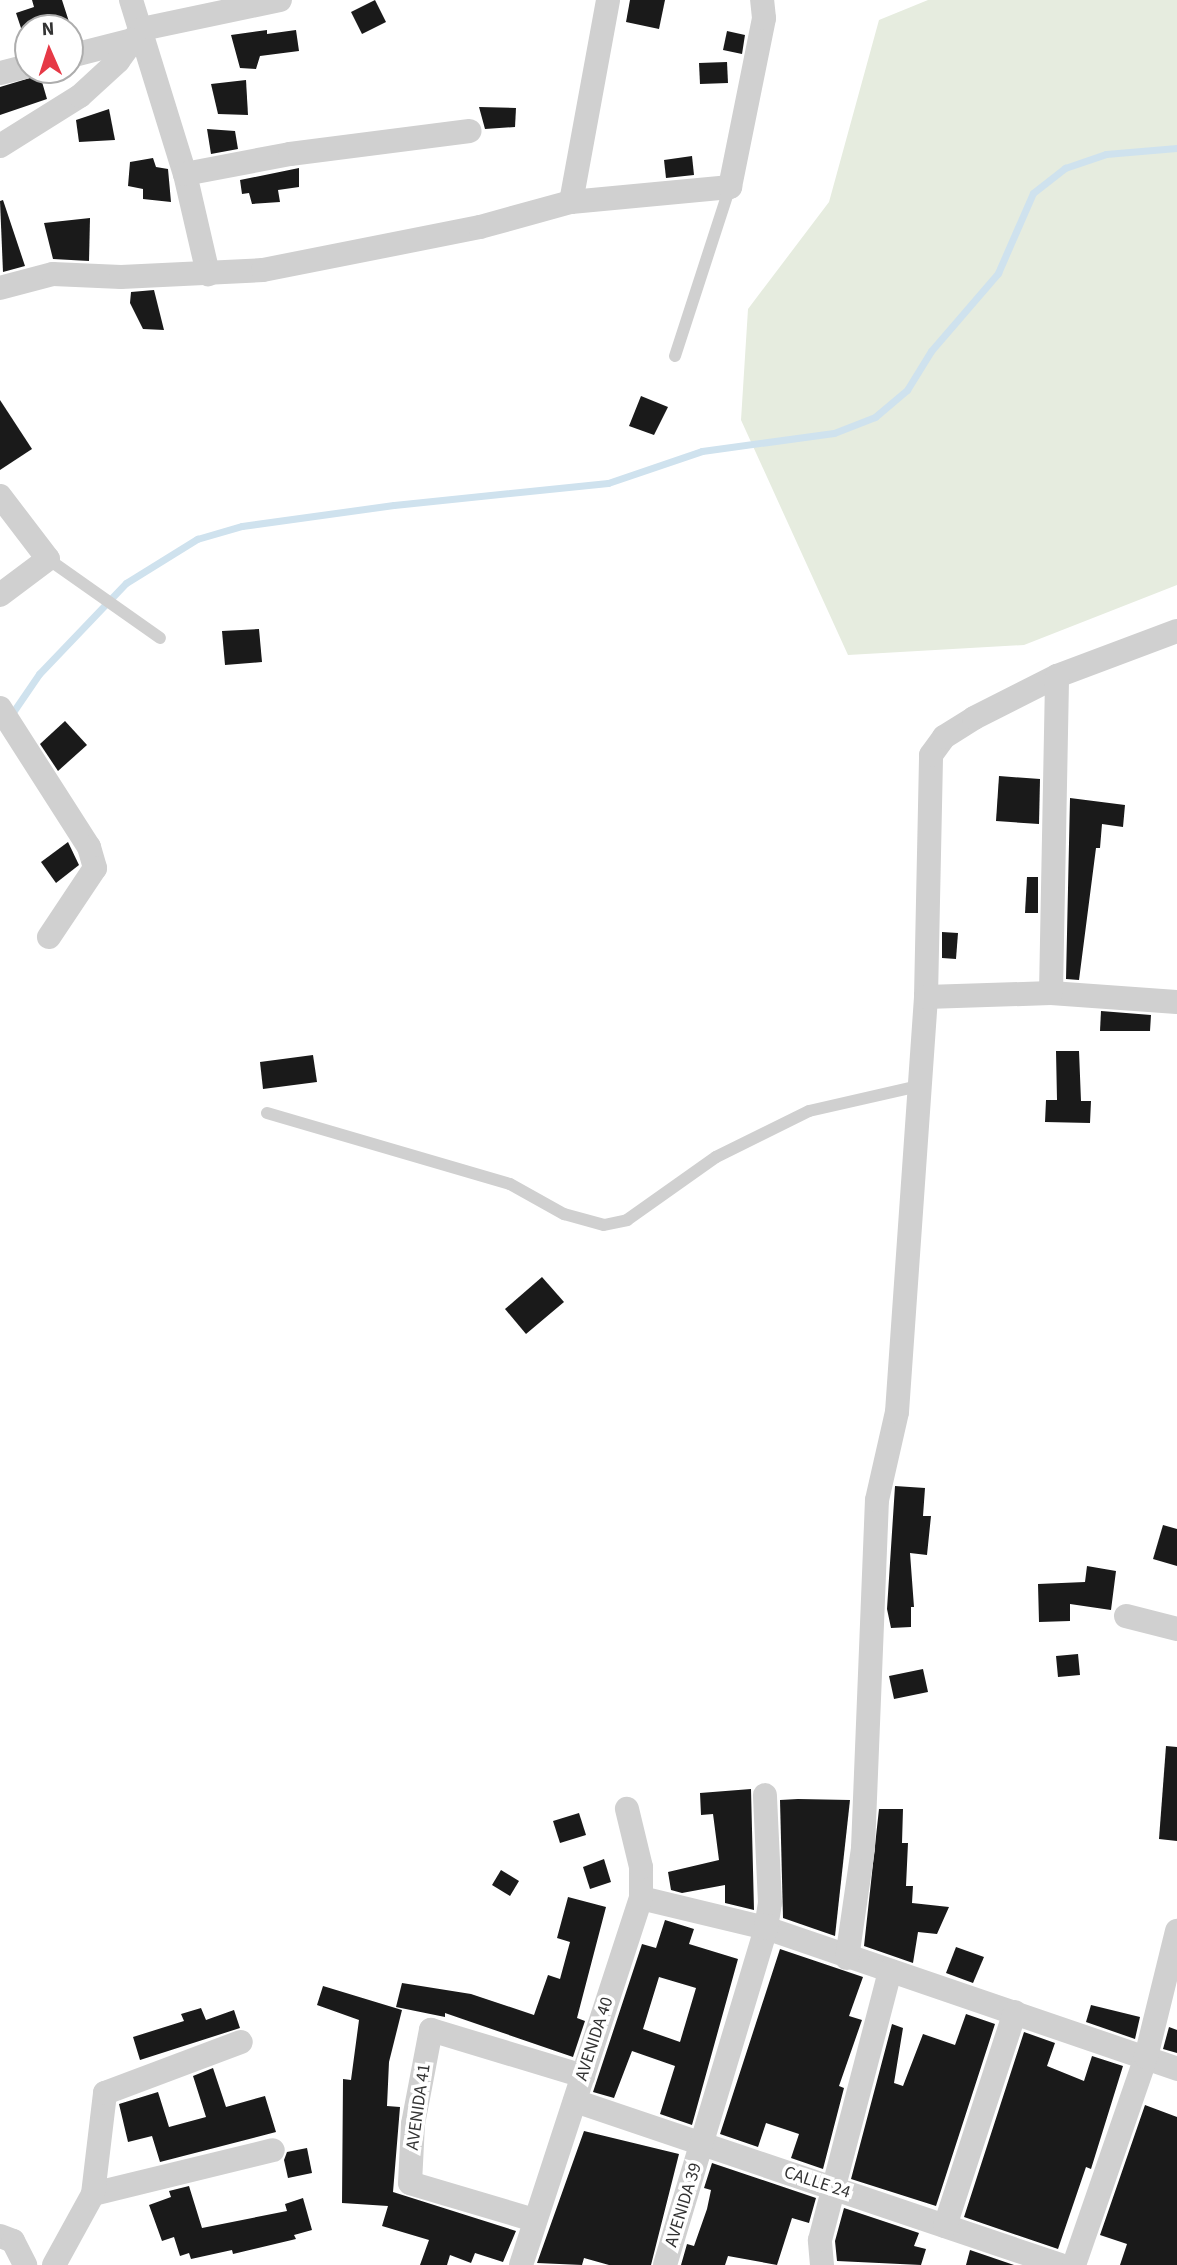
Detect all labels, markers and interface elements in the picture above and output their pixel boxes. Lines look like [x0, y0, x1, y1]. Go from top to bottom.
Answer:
north arrow [14, 14, 84, 84]
text: N [41, 16, 55, 43]
street label: AVENIDA 40 [571, 1994, 619, 2084]
street label: AVENIDA 41 [402, 2063, 436, 2151]
street label: AVENIDA 39 [661, 2160, 707, 2250]
street label: CALLE 24 [781, 2162, 853, 2204]

